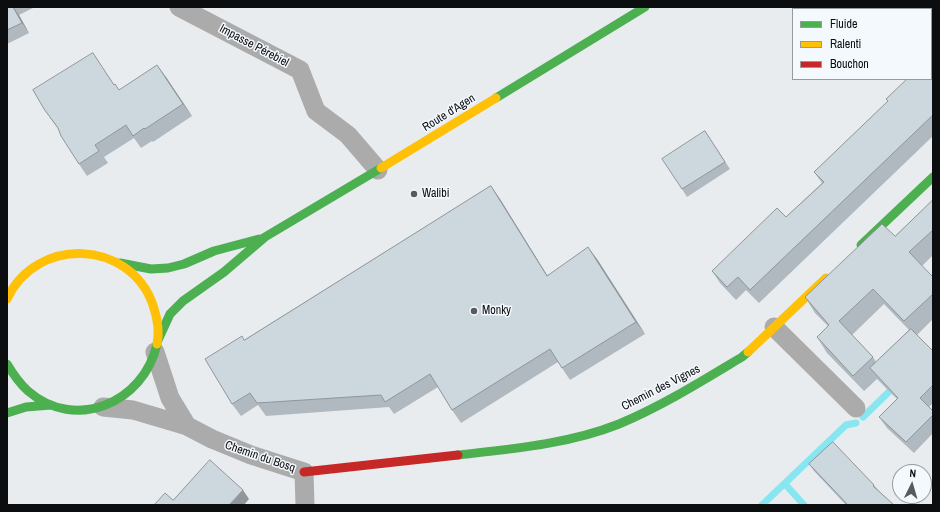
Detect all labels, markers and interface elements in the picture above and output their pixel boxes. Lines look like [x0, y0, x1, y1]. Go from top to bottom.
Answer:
legend [792, 8, 932, 80]
text: Fluide [830, 16, 857, 32]
street label: Impasse Pérebiel [217, 22, 291, 70]
text: Ralenti [830, 36, 861, 52]
text: Bouchon [830, 56, 869, 72]
street label: Route d'Agen [420, 91, 478, 135]
place label: Walibi [422, 187, 450, 201]
marker: Walibi [409, 189, 419, 199]
place label: Monky [482, 304, 511, 318]
marker: Monky [469, 306, 479, 316]
street label: Chemin des Vignes [619, 362, 703, 414]
street label: Chemin du Bosq [223, 438, 297, 476]
north arrow [892, 464, 932, 504]
text: N [909, 466, 917, 480]

